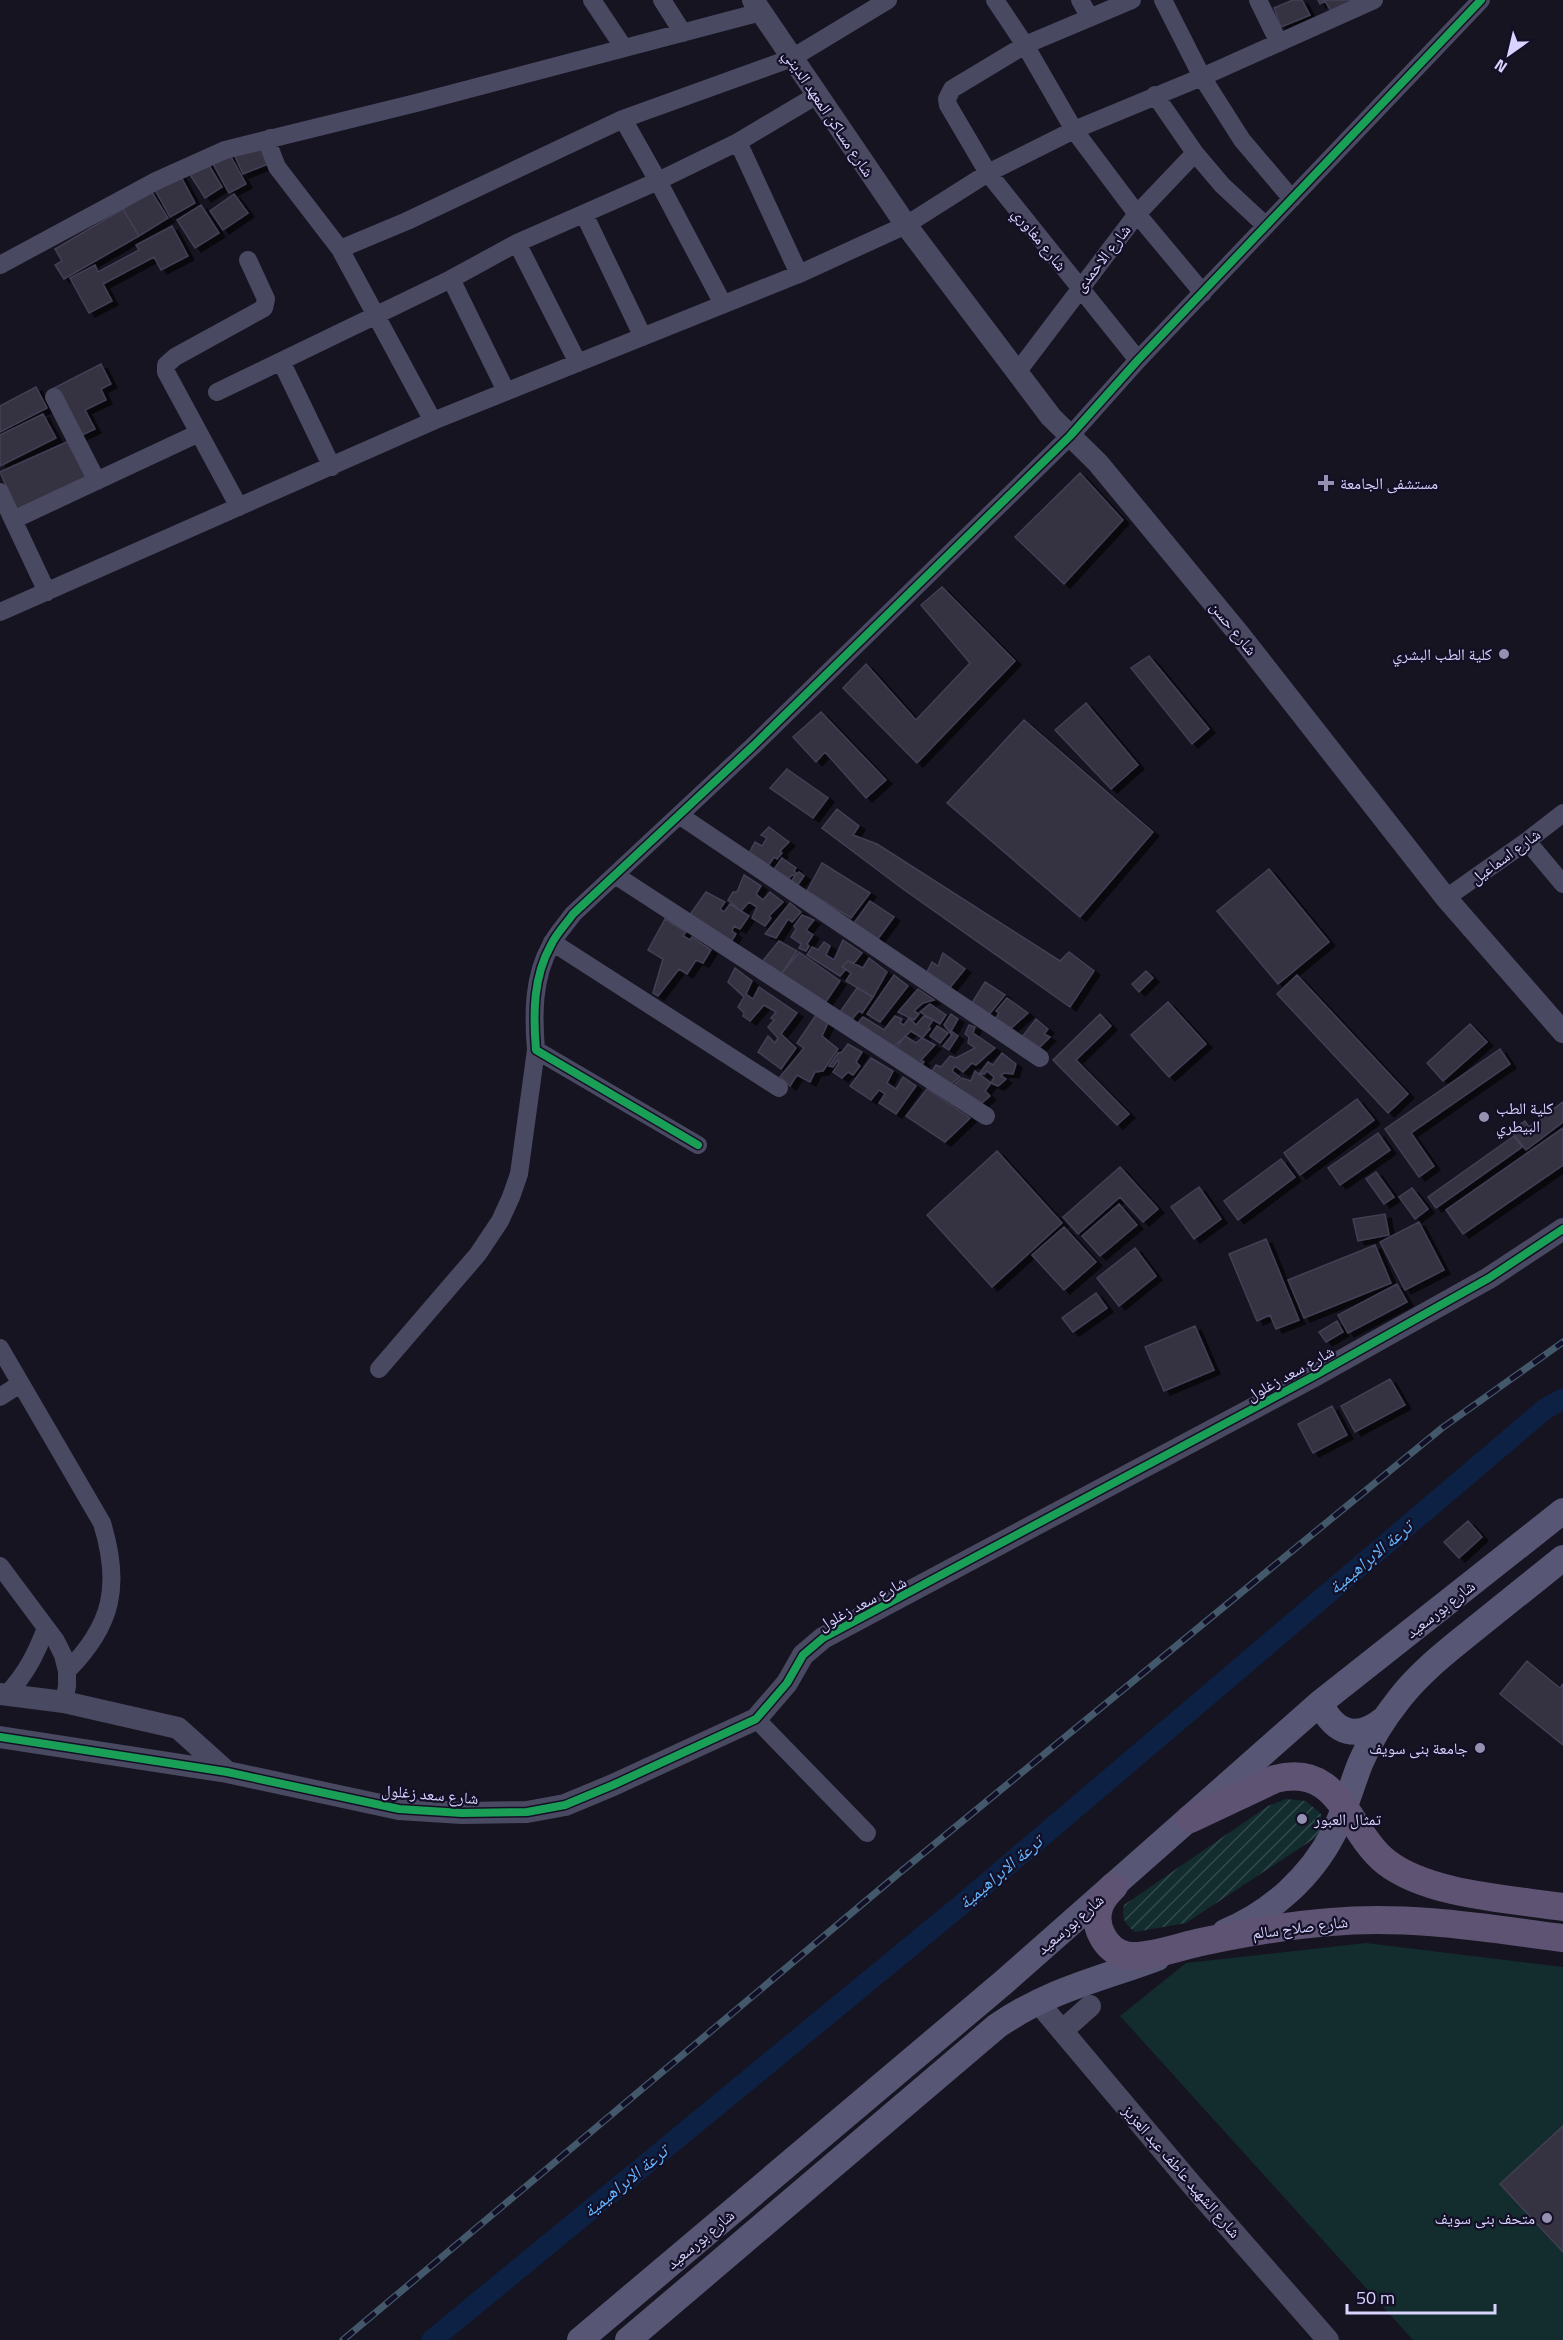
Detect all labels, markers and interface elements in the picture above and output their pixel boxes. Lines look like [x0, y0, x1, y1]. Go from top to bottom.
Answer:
north arrow [1479, 24, 1539, 84]
street label: شارع مساكن المعهد الديني [777, 45, 881, 182]
text: N [1489, 53, 1512, 79]
street label: شارع مغاوري [1006, 202, 1073, 277]
street label: شارع الاحمدى [1068, 219, 1136, 297]
place label: مستشفى الجامعة [1340, 471, 1438, 495]
marker: مستشفى الجامعة [1317, 474, 1335, 492]
street label: شارع حسن [1205, 596, 1263, 660]
place label: كلية الطب البشري [1392, 642, 1492, 667]
marker: كلية الطب البشري [1497, 647, 1511, 661]
street label: شارع اسماعيل [1465, 822, 1545, 890]
place label: كلية الطب البيطري [1496, 1096, 1554, 1139]
marker: كلية الطب البيطري [1477, 1110, 1491, 1124]
street label: شارع سعد زغلول [1242, 1339, 1338, 1407]
water label: ترعة الابراهيمية [1322, 1511, 1421, 1600]
street label: شارع سعد زغلول [813, 1570, 911, 1636]
street label: شارع بورسعيد [1400, 1574, 1480, 1644]
place label: جامعة بنى سويف [1369, 1736, 1468, 1760]
marker: جامعة بنى سويف [1473, 1741, 1487, 1755]
street label: شارع سعد زغلول [380, 1778, 480, 1810]
place label: تمثال العبور [1313, 1807, 1381, 1831]
marker: تمثال العبور [1295, 1812, 1309, 1826]
water label: ترعة الابراهيمية [952, 1826, 1051, 1915]
street label: شارع بورسعيد [1031, 1888, 1109, 1960]
street label: شارع صلاح سالم [1251, 1909, 1349, 1945]
street label: شارع الشهيد عاطف عبد العزيز [1116, 2098, 1247, 2243]
water label: ترعة الابراهيمية [577, 2136, 676, 2224]
street label: شارع بورسعيد [661, 2203, 739, 2275]
place label: متحف بنى سويف [1435, 2206, 1535, 2230]
marker: متحف بنى سويف [1540, 2211, 1554, 2225]
scale bar [1347, 2277, 1496, 2315]
text: 50 m [1356, 2284, 1395, 2311]

